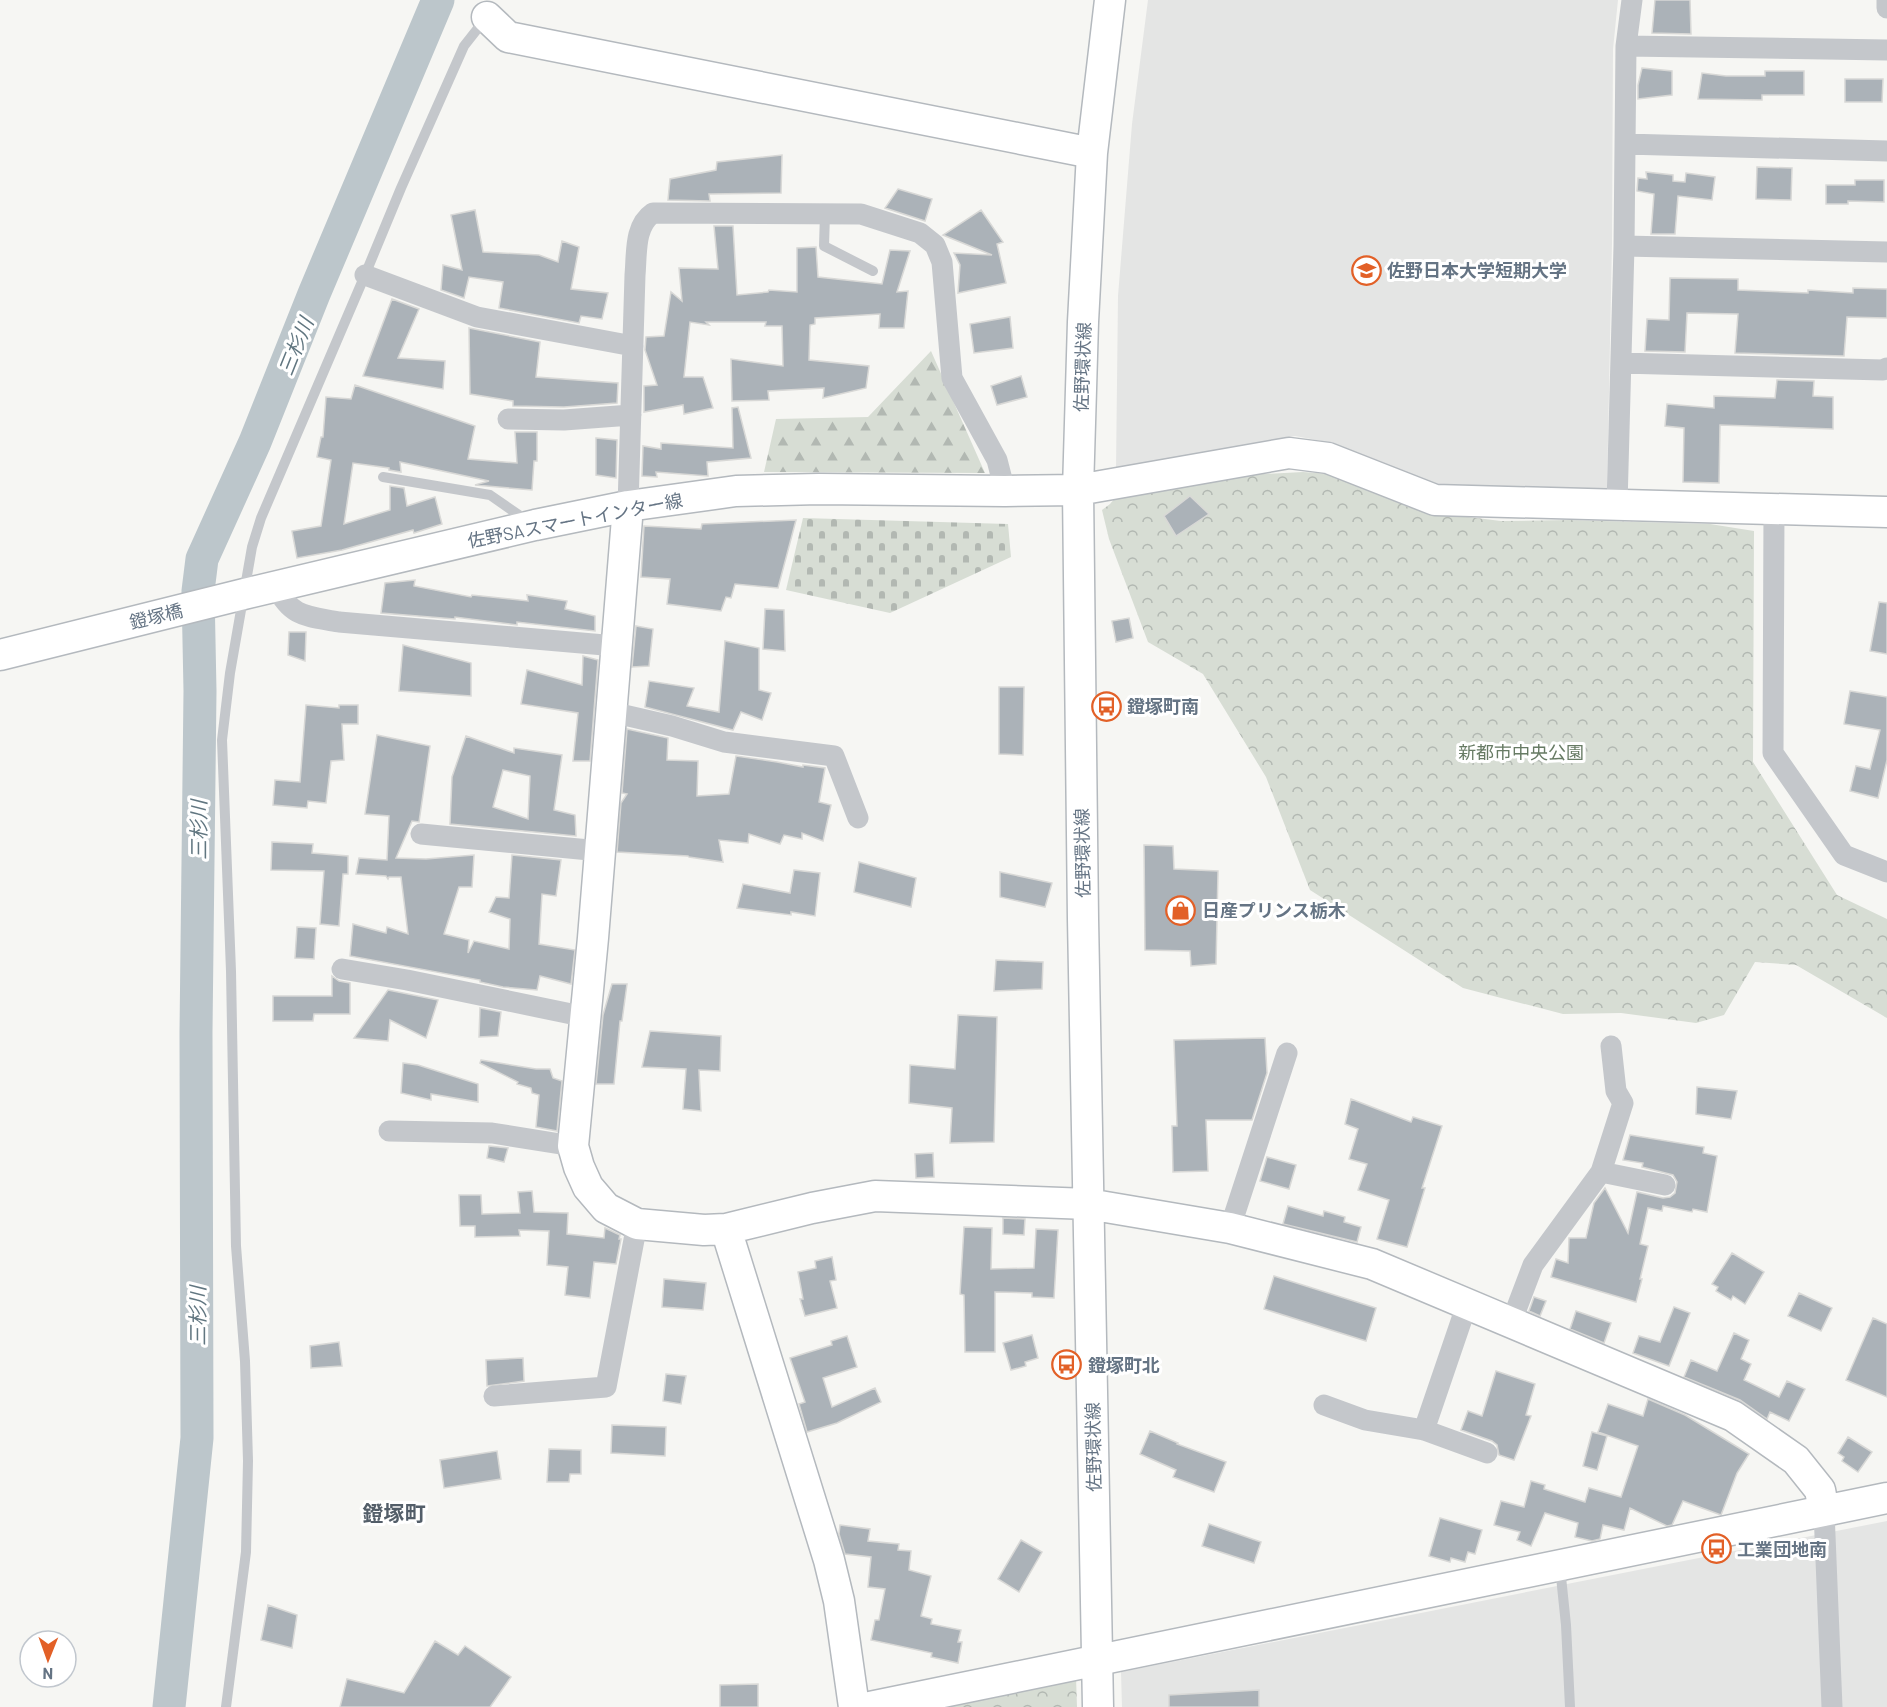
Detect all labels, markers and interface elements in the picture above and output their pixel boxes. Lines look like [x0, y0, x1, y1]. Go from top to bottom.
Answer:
school or university icon: 佐野日本大学短期大学 [1350, 254, 1382, 286]
place label: 佐野日本大学短期大学 [1387, 259, 1567, 281]
water label: 三杉川 [273, 312, 318, 378]
street label: 佐野環状線 [1069, 322, 1095, 412]
street label: 佐野SAスマートインター線 [465, 488, 685, 552]
street label: 鐙塚橋 [127, 599, 185, 633]
bus stop icon: 鐙塚町南 [1090, 690, 1122, 722]
place label: 鐙塚町南 [1127, 695, 1199, 717]
park label: 新都市中央公園 [1458, 741, 1584, 763]
water label: 三杉川 [186, 798, 210, 860]
street label: 佐野環状線 [1070, 808, 1094, 898]
shop icon: 日産プリンス栃木 [1165, 894, 1197, 926]
place label: 日産プリンス栃木 [1202, 899, 1346, 921]
water label: 三杉川 [185, 1284, 209, 1346]
bus stop icon: 鐙塚町北 [1051, 1349, 1083, 1381]
place label: 鐙塚町北 [1088, 1354, 1160, 1376]
street label: 佐野環状線 [1081, 1402, 1105, 1492]
district label: 鐙塚町 [363, 1500, 426, 1525]
bus stop icon: 工業団地南 [1700, 1533, 1732, 1565]
place label: 工業団地南 [1737, 1538, 1827, 1560]
north arrow [18, 1629, 78, 1689]
text: N [42, 1665, 53, 1684]

